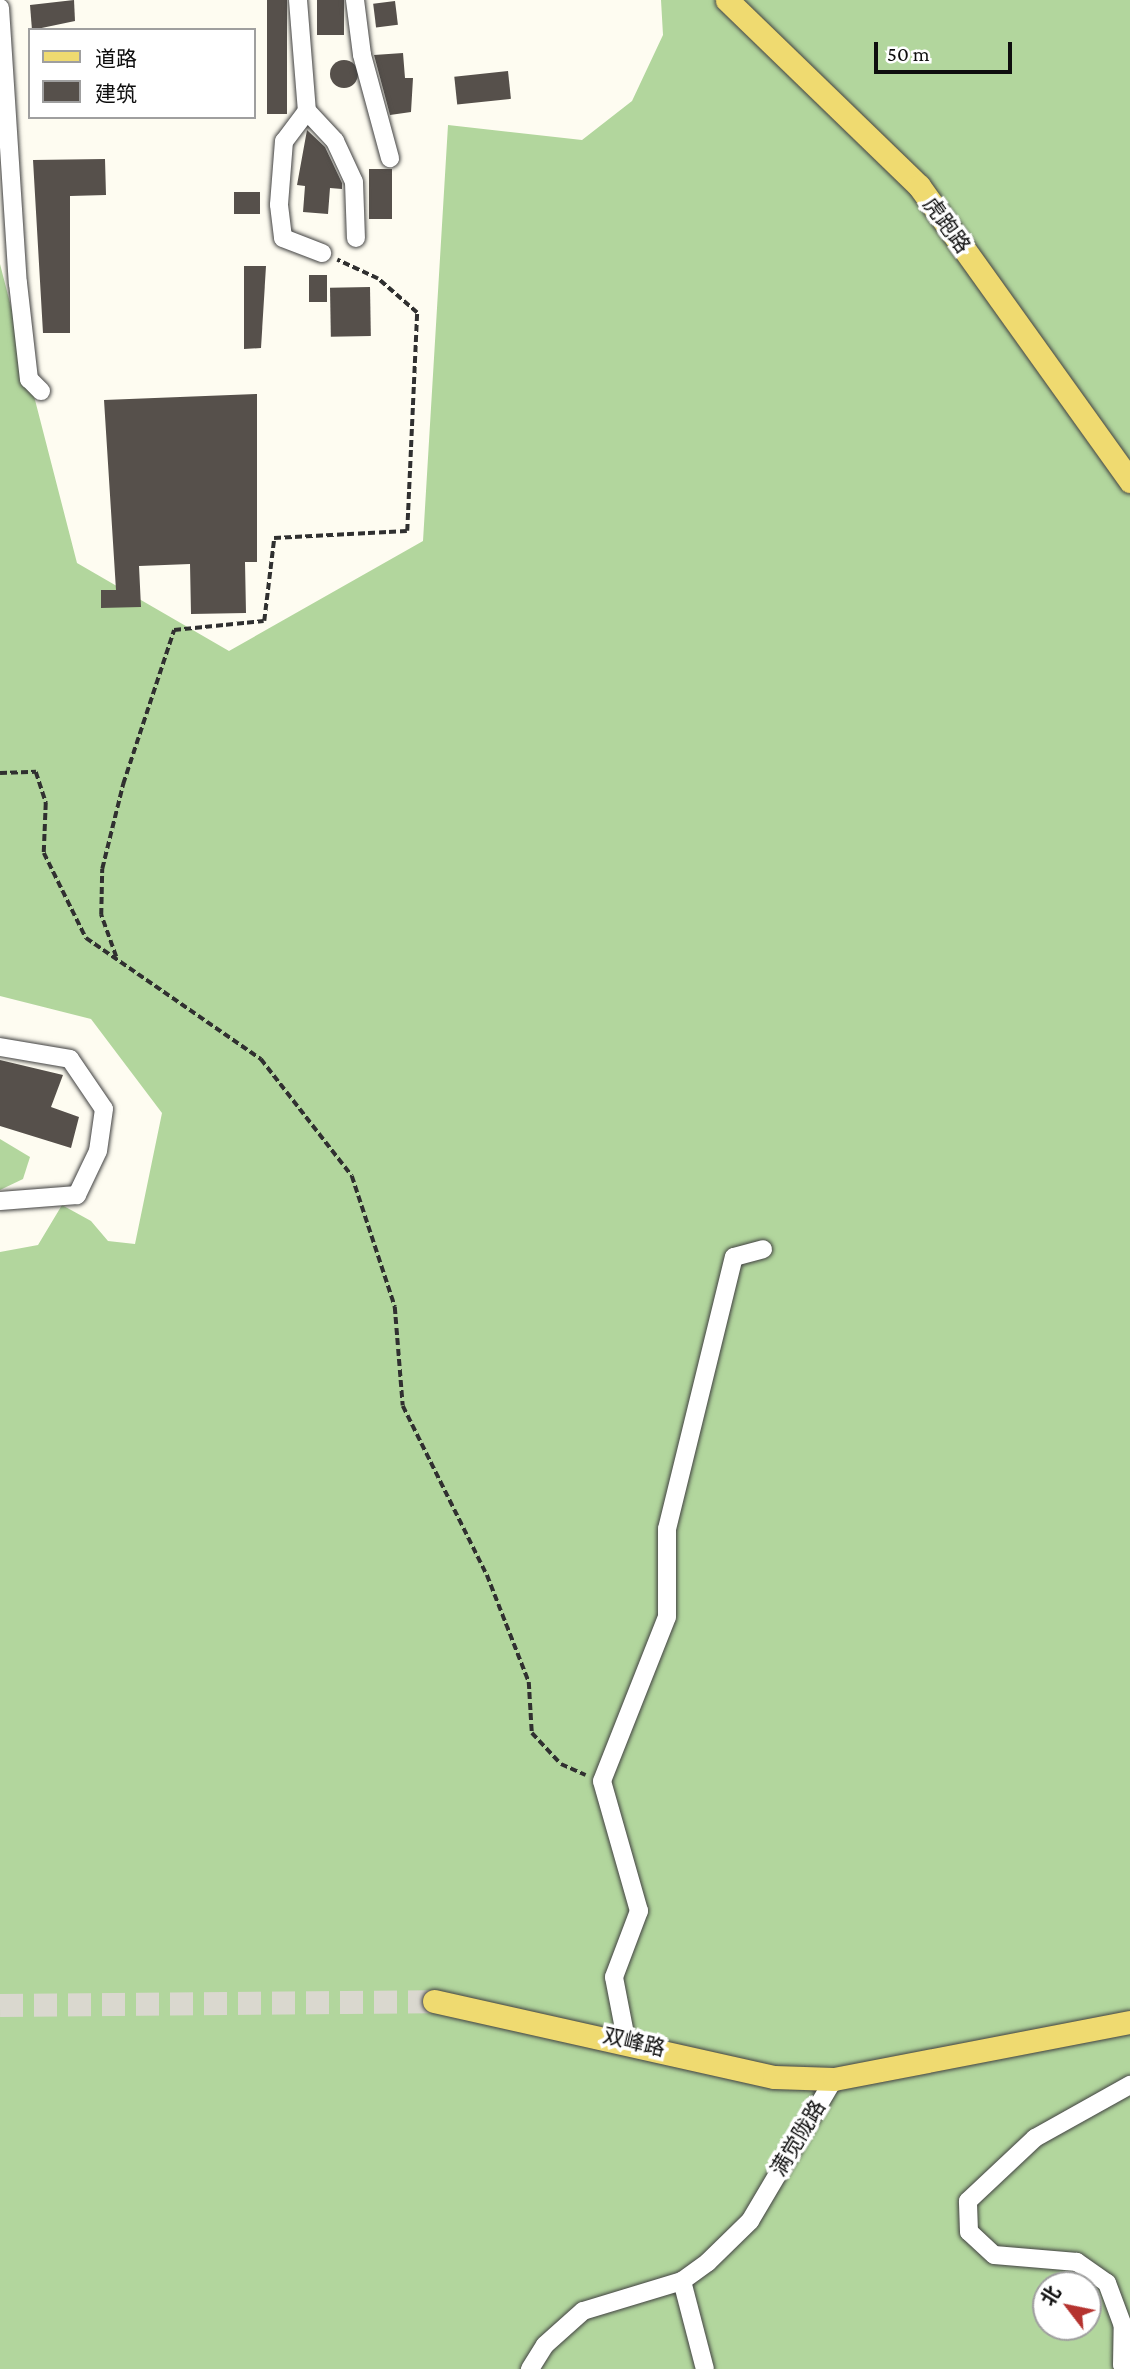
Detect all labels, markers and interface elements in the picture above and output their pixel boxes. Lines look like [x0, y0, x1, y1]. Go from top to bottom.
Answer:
legend [28, 28, 256, 119]
scale bar [878, 28, 1016, 72]
text: 50 m [887, 42, 930, 66]
text: 道路 [95, 47, 137, 71]
text: 建筑 [95, 82, 137, 106]
street label: 虎跑路 [918, 192, 976, 258]
street label: 双峰路 [600, 2023, 668, 2061]
street label: 满觉陇路 [766, 2096, 830, 2180]
north arrow [1032, 2271, 1102, 2341]
text: 北 [1037, 2282, 1064, 2309]

